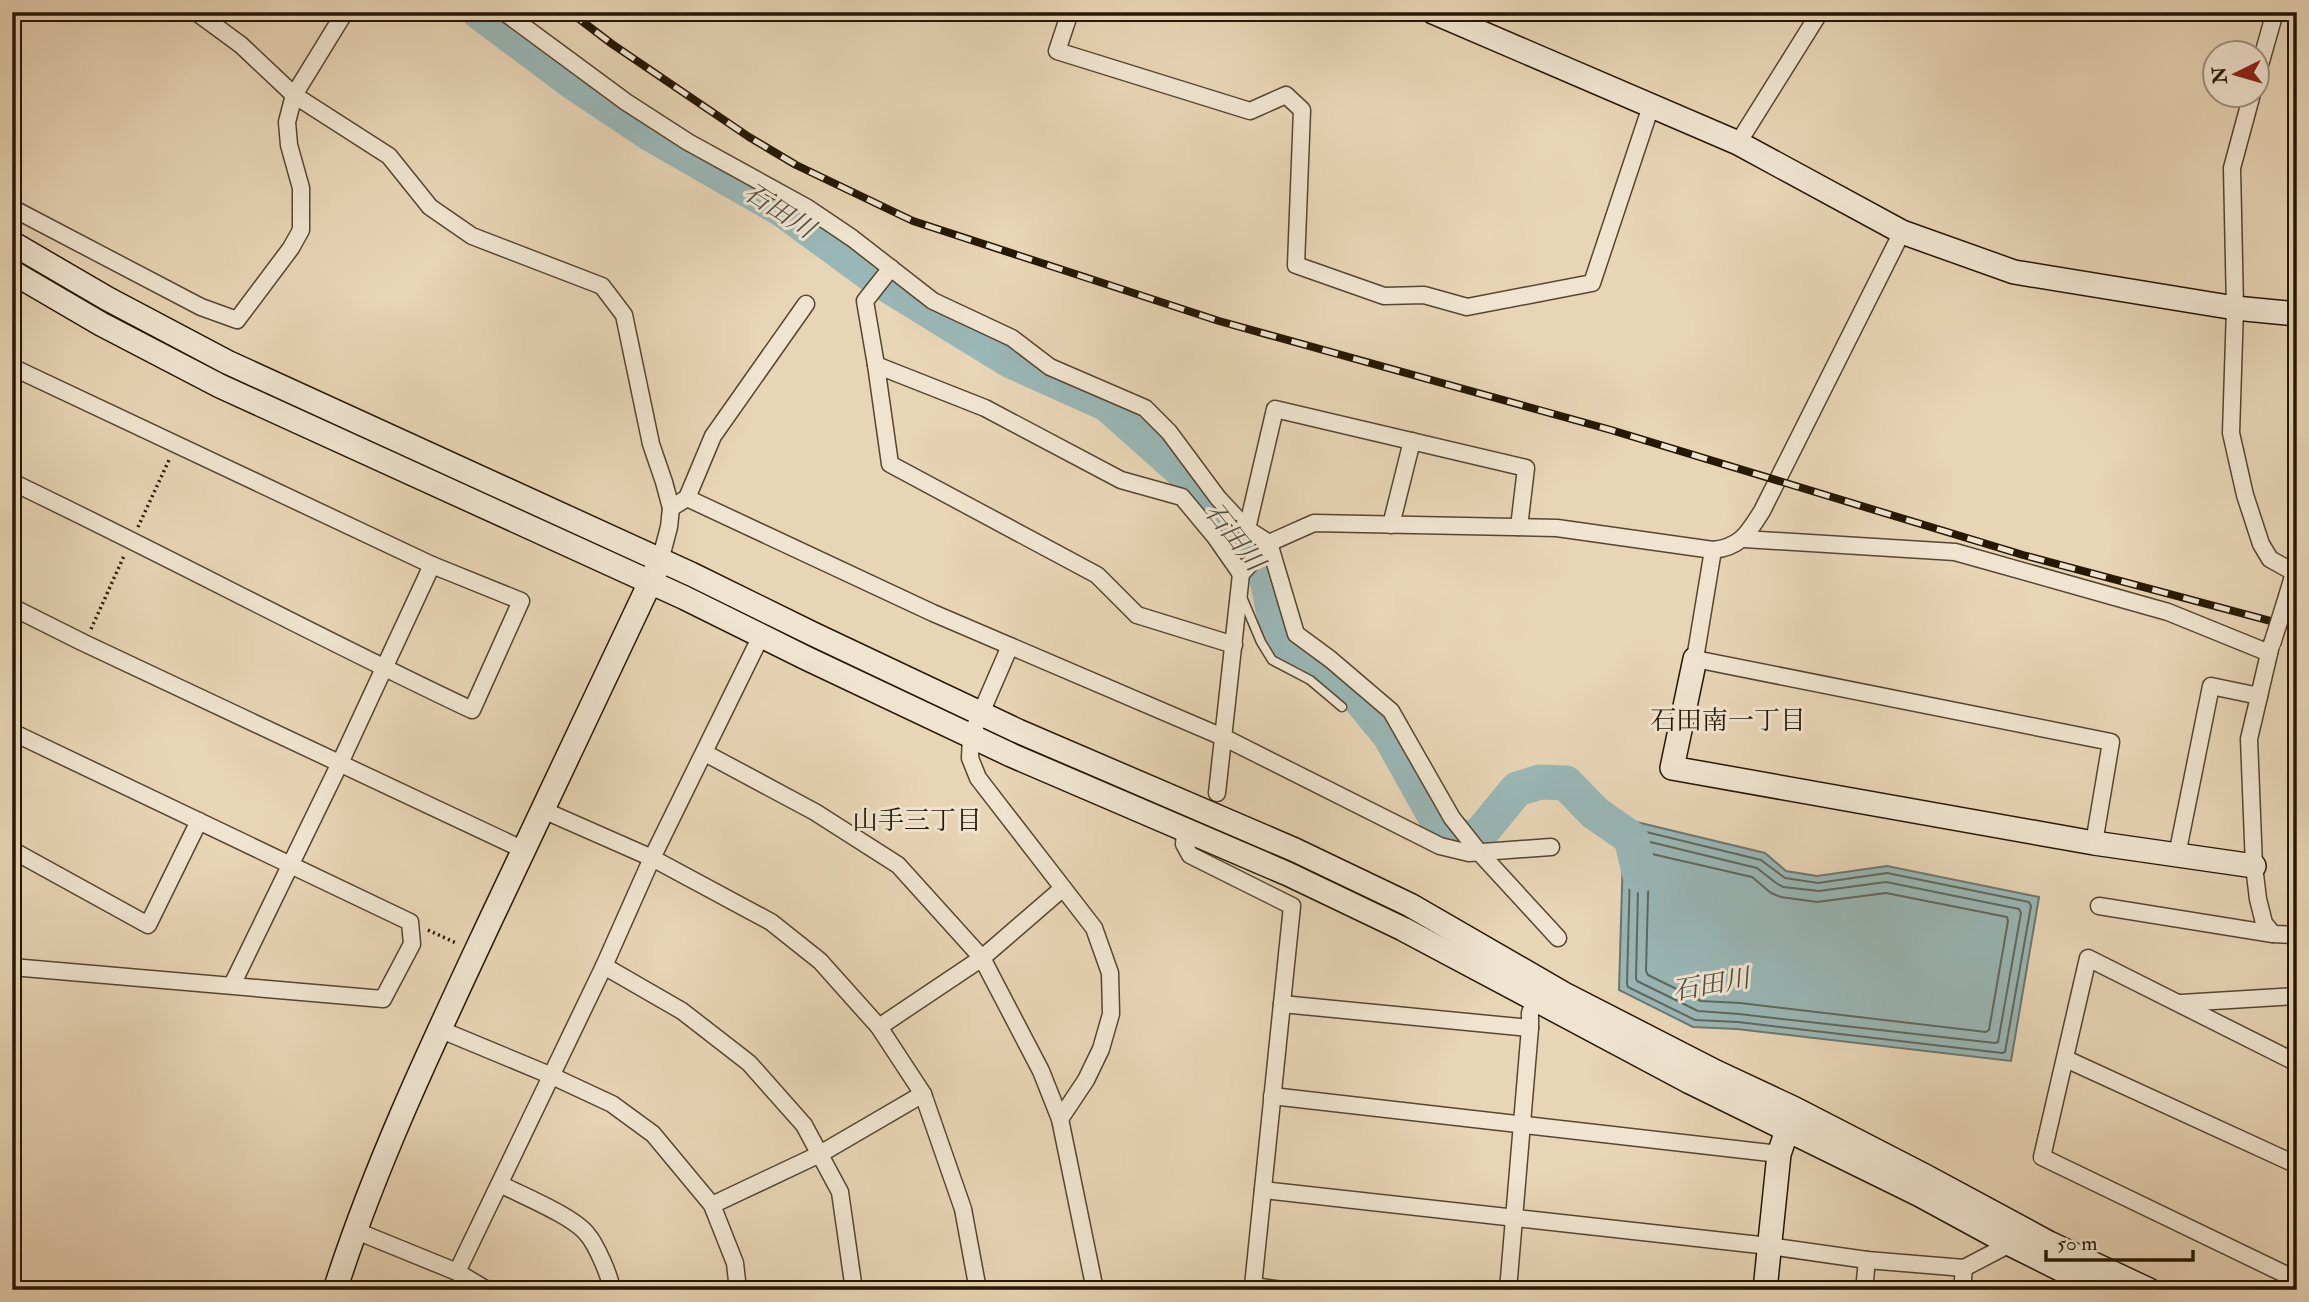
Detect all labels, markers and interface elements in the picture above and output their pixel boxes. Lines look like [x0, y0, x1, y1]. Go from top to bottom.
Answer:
north arrow [2200, 38, 2270, 108]
text: N [2207, 65, 2233, 86]
water label: 石田川 [738, 176, 823, 247]
water label: 石田川 [1197, 496, 1272, 580]
district label: 石田南一丁目 [1650, 705, 1806, 737]
district label: 山手三丁目 [852, 805, 982, 837]
water label: 石田川 [1670, 962, 1755, 1008]
scale bar [2046, 1218, 2194, 1262]
text: 50 m [2057, 1230, 2098, 1257]

